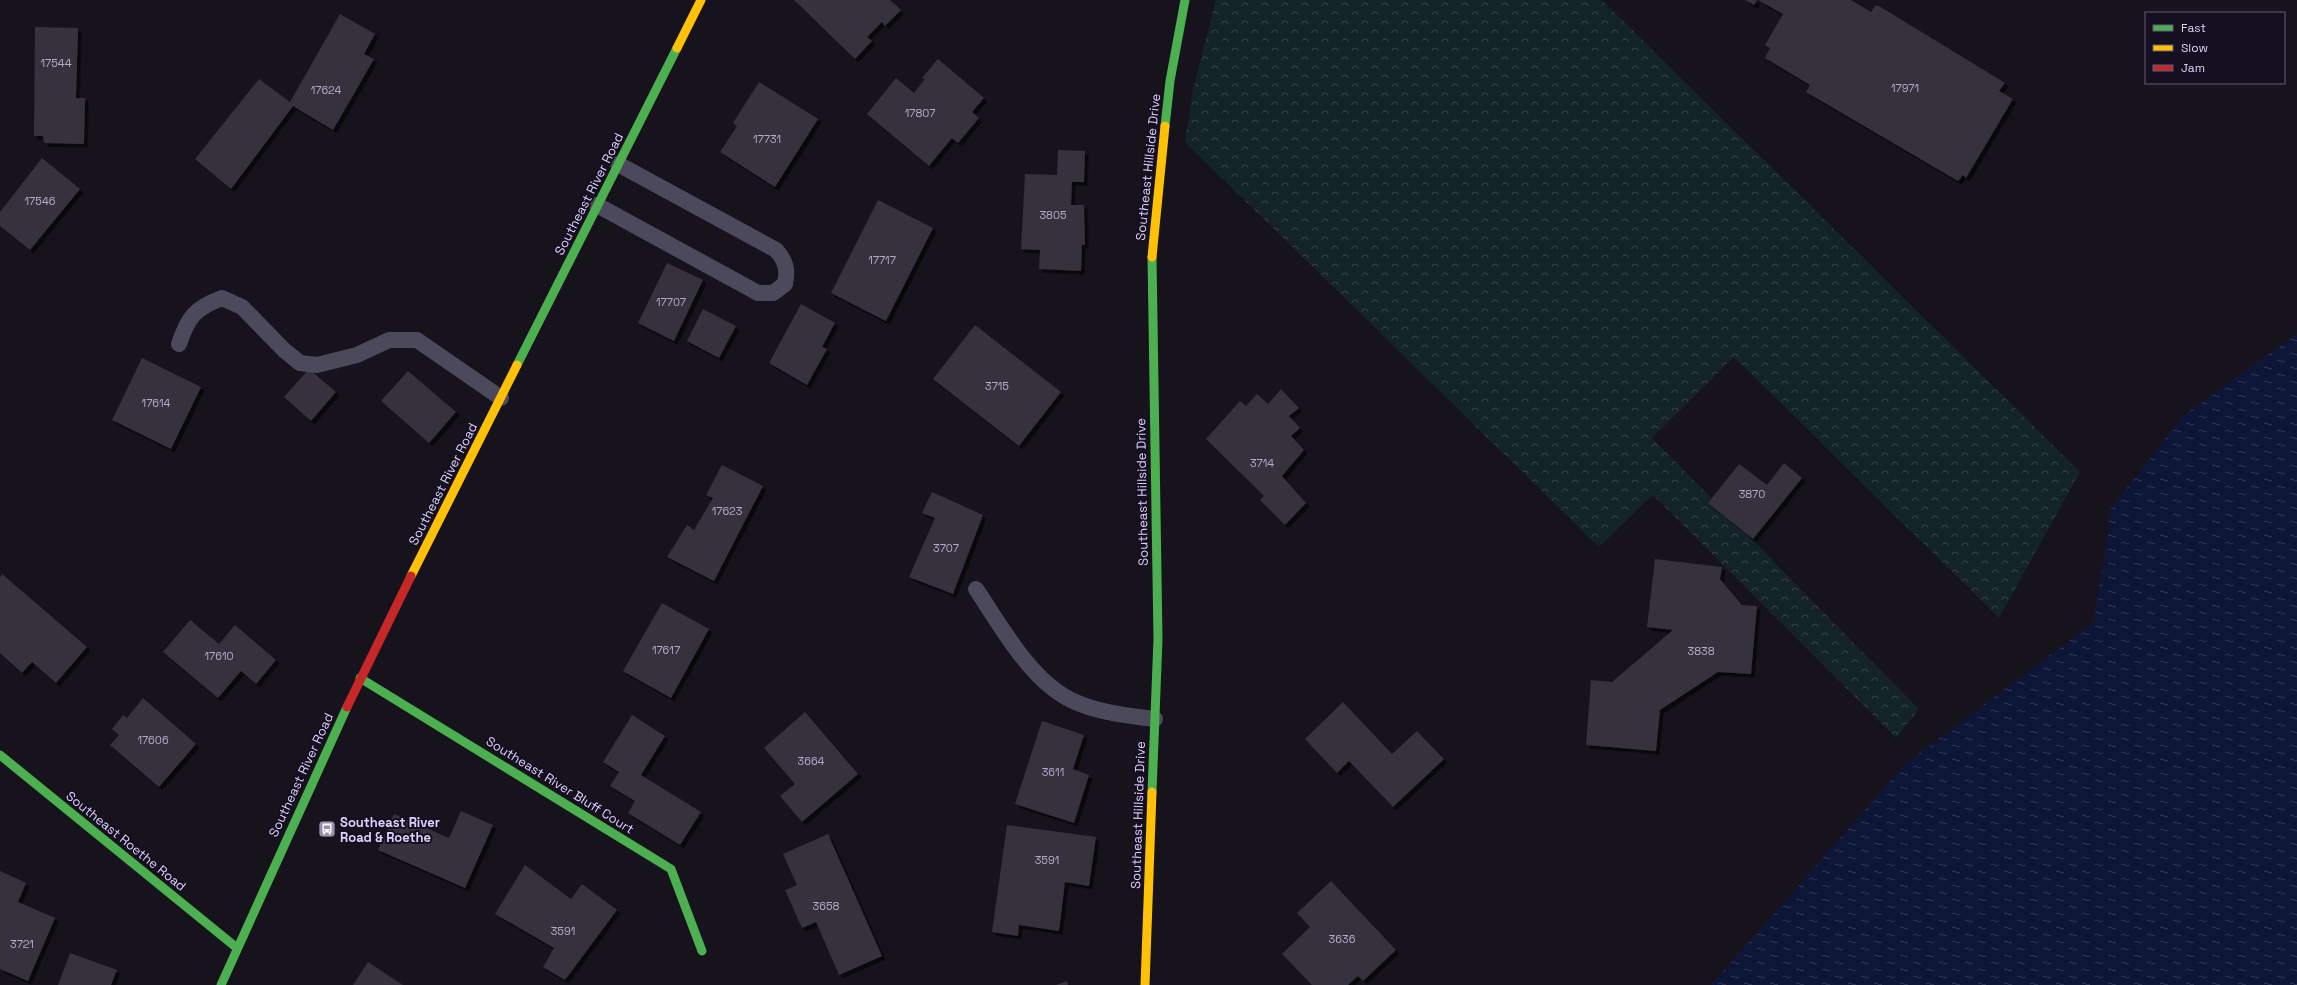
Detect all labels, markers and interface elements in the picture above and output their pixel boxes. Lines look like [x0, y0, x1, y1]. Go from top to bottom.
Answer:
legend [2145, 12, 2285, 84]
text: Fast [2181, 20, 2206, 36]
text: Slow [2181, 40, 2208, 56]
house number: 17544 [40, 56, 72, 70]
text: Jam [2181, 60, 2205, 76]
house number: 17971 [1891, 81, 1919, 95]
house number: 17624 [311, 83, 341, 97]
street label: Southeast Hillside Drive [1132, 93, 1164, 241]
house number: 17807 [905, 106, 935, 120]
street label: Southeast River Road [551, 130, 627, 258]
house number: 17731 [753, 132, 781, 146]
house number: 17546 [25, 194, 56, 208]
house number: 3805 [1039, 208, 1067, 222]
house number: 17717 [868, 253, 896, 267]
house number: 17707 [656, 295, 686, 309]
house number: 3715 [985, 379, 1009, 393]
house number: 17614 [142, 396, 171, 410]
street label: Southeast Hillside Drive [1132, 418, 1152, 566]
street label: Southeast River Road [405, 420, 481, 548]
house number: 3714 [1250, 456, 1274, 470]
house number: 3870 [1739, 487, 1765, 501]
house number: 17623 [712, 504, 743, 518]
house number: 3707 [933, 541, 959, 555]
house number: 17617 [652, 643, 680, 657]
house number: 3838 [1688, 644, 1715, 658]
house number: 17610 [204, 649, 234, 663]
street label: Southeast River Road [265, 710, 337, 840]
street label: Southeast River Bluff Court [483, 732, 637, 838]
house number: 17606 [137, 733, 169, 747]
street label: Southeast Hillside Drive [1127, 741, 1149, 889]
house number: 3664 [798, 754, 825, 768]
house number: 3611 [1042, 765, 1064, 779]
street label: Southeast Roethe Road [63, 787, 189, 895]
place label: Southeast River Road & Roethe [340, 814, 440, 846]
bus stop icon: Southeast River Road & Roethe [317, 819, 337, 839]
house number: 3591 [1035, 853, 1059, 867]
house number: 3658 [813, 899, 840, 913]
house number: 3591 [551, 924, 575, 938]
house number: 3636 [1329, 932, 1356, 946]
house number: 3721 [10, 937, 34, 951]

